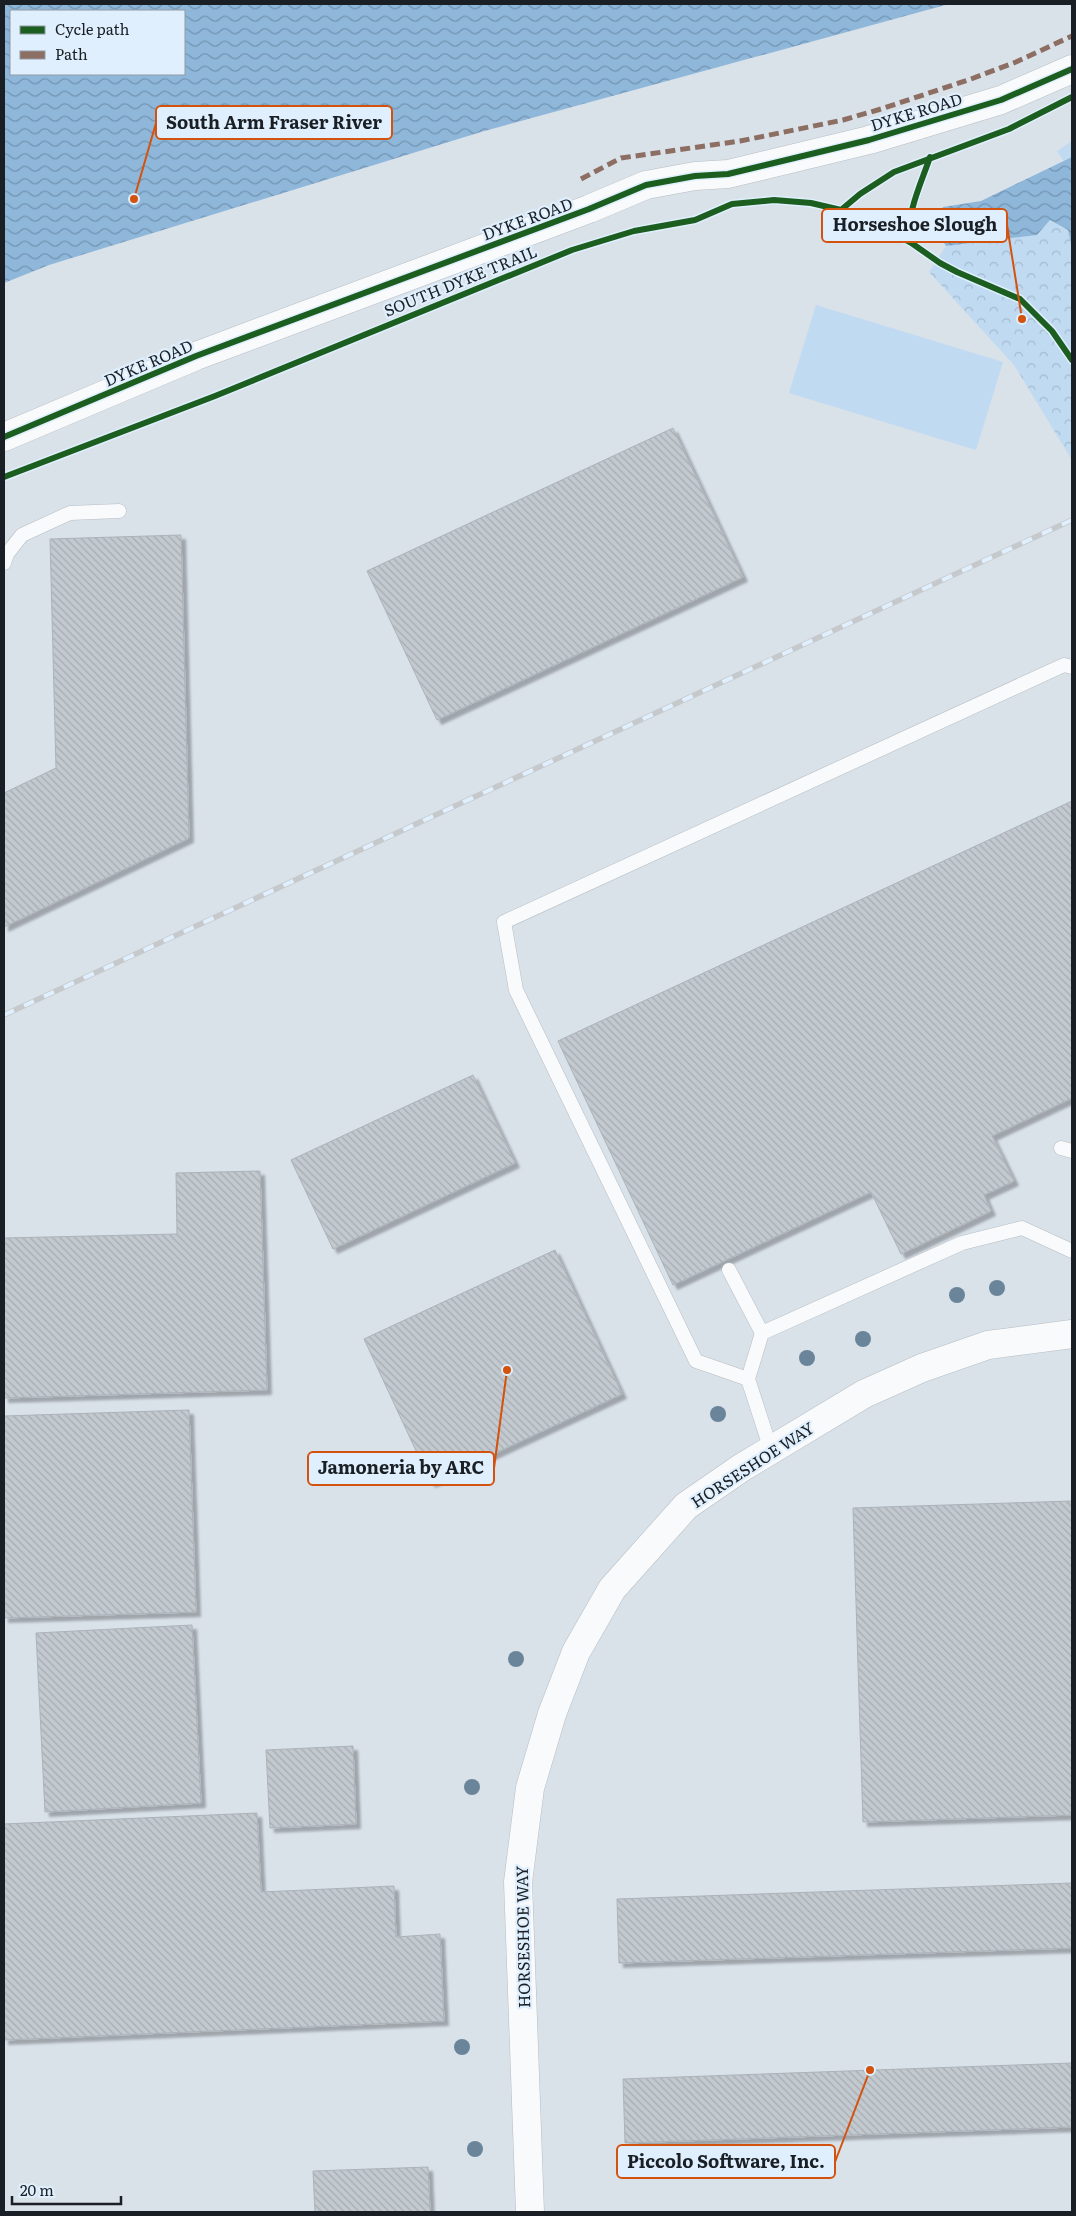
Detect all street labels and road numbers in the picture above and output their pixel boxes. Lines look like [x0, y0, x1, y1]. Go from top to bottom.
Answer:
street label: DYKE ROAD [867, 86, 965, 136]
street label: DYKE ROAD [478, 191, 576, 245]
street label: SOUTH DYKE TRAIL [380, 238, 540, 322]
street label: DYKE ROAD [100, 332, 196, 392]
street label: HORSESHOE WAY [686, 1415, 819, 1513]
street label: HORSESHOE WAY [509, 1865, 535, 2008]

